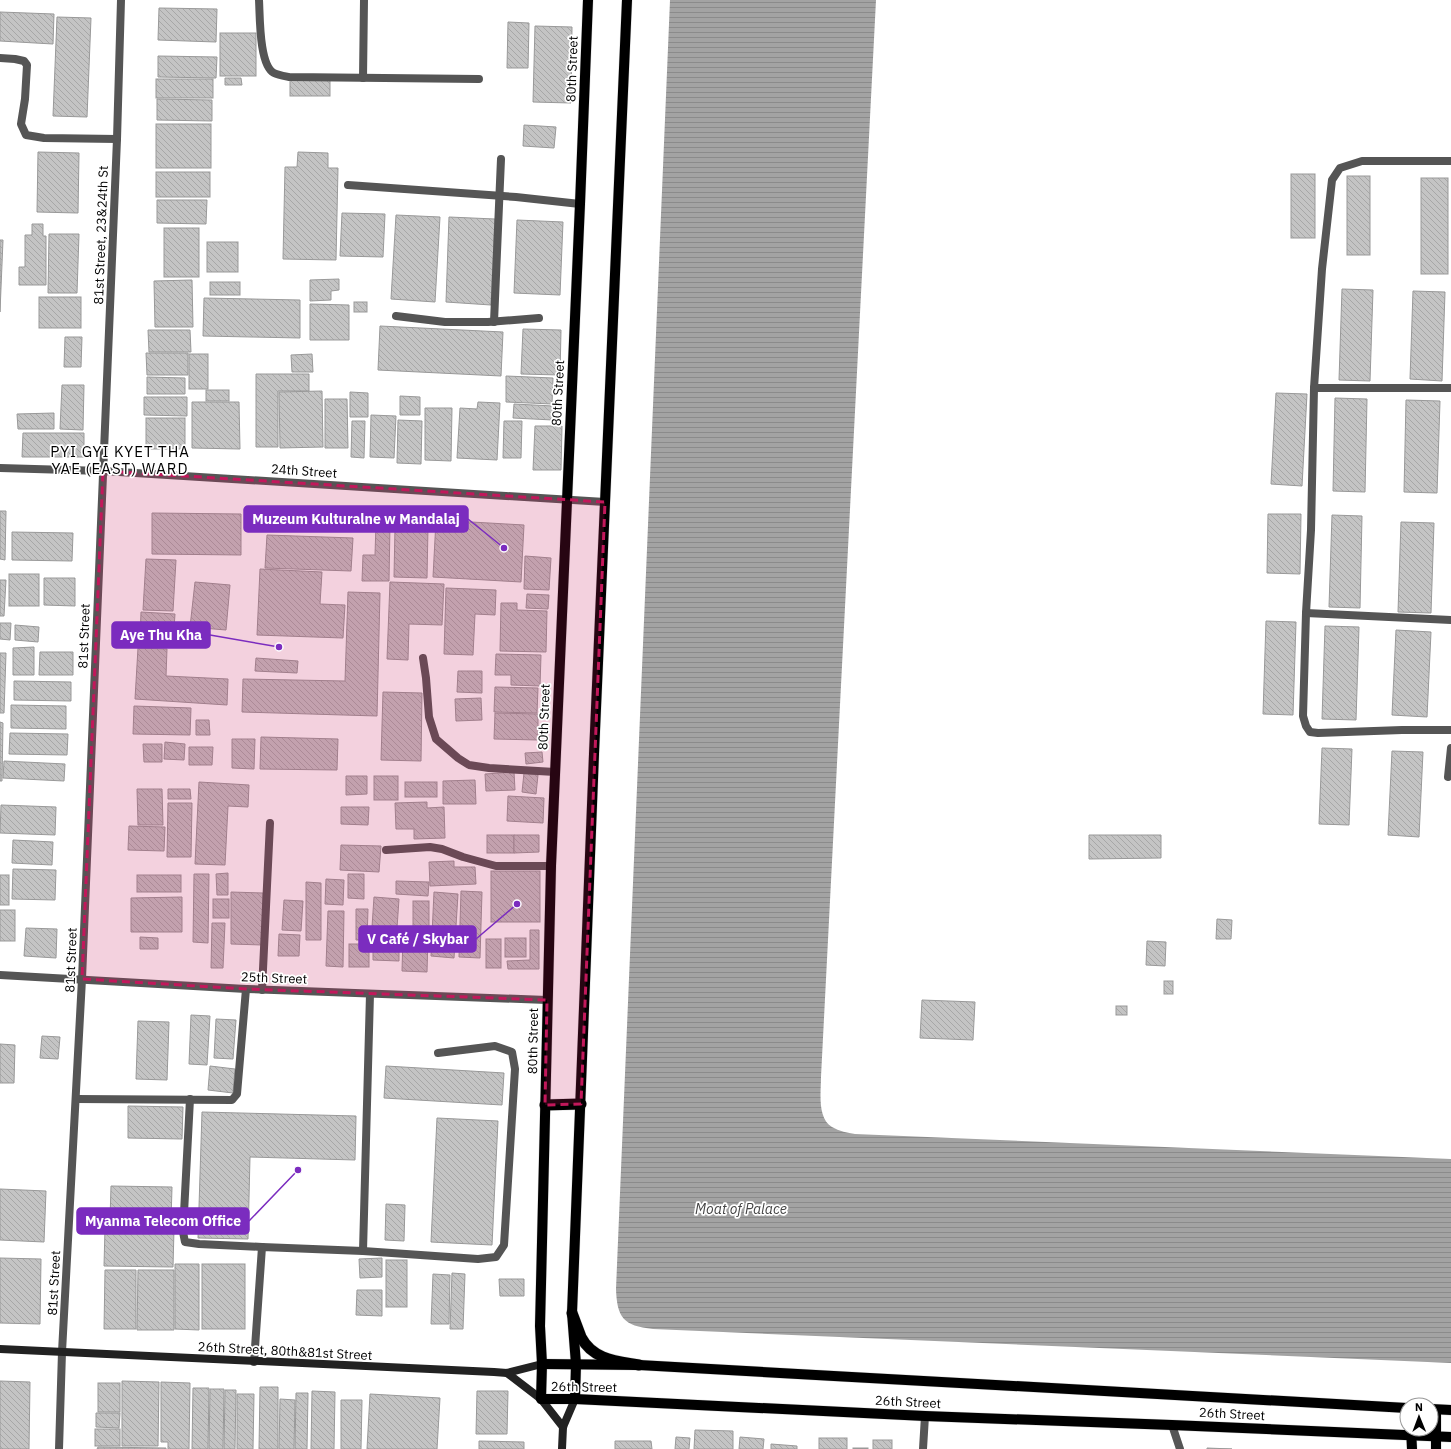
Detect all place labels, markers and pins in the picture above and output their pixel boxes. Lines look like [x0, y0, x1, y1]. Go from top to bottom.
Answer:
callout: Muzeum Kulturalne w Mandalaj [244, 506, 468, 532]
callout: Aye Thu Kha [112, 622, 210, 648]
callout: V Café / Skybar [359, 926, 476, 952]
callout: Myanma Telecom Office [77, 1208, 249, 1234]

